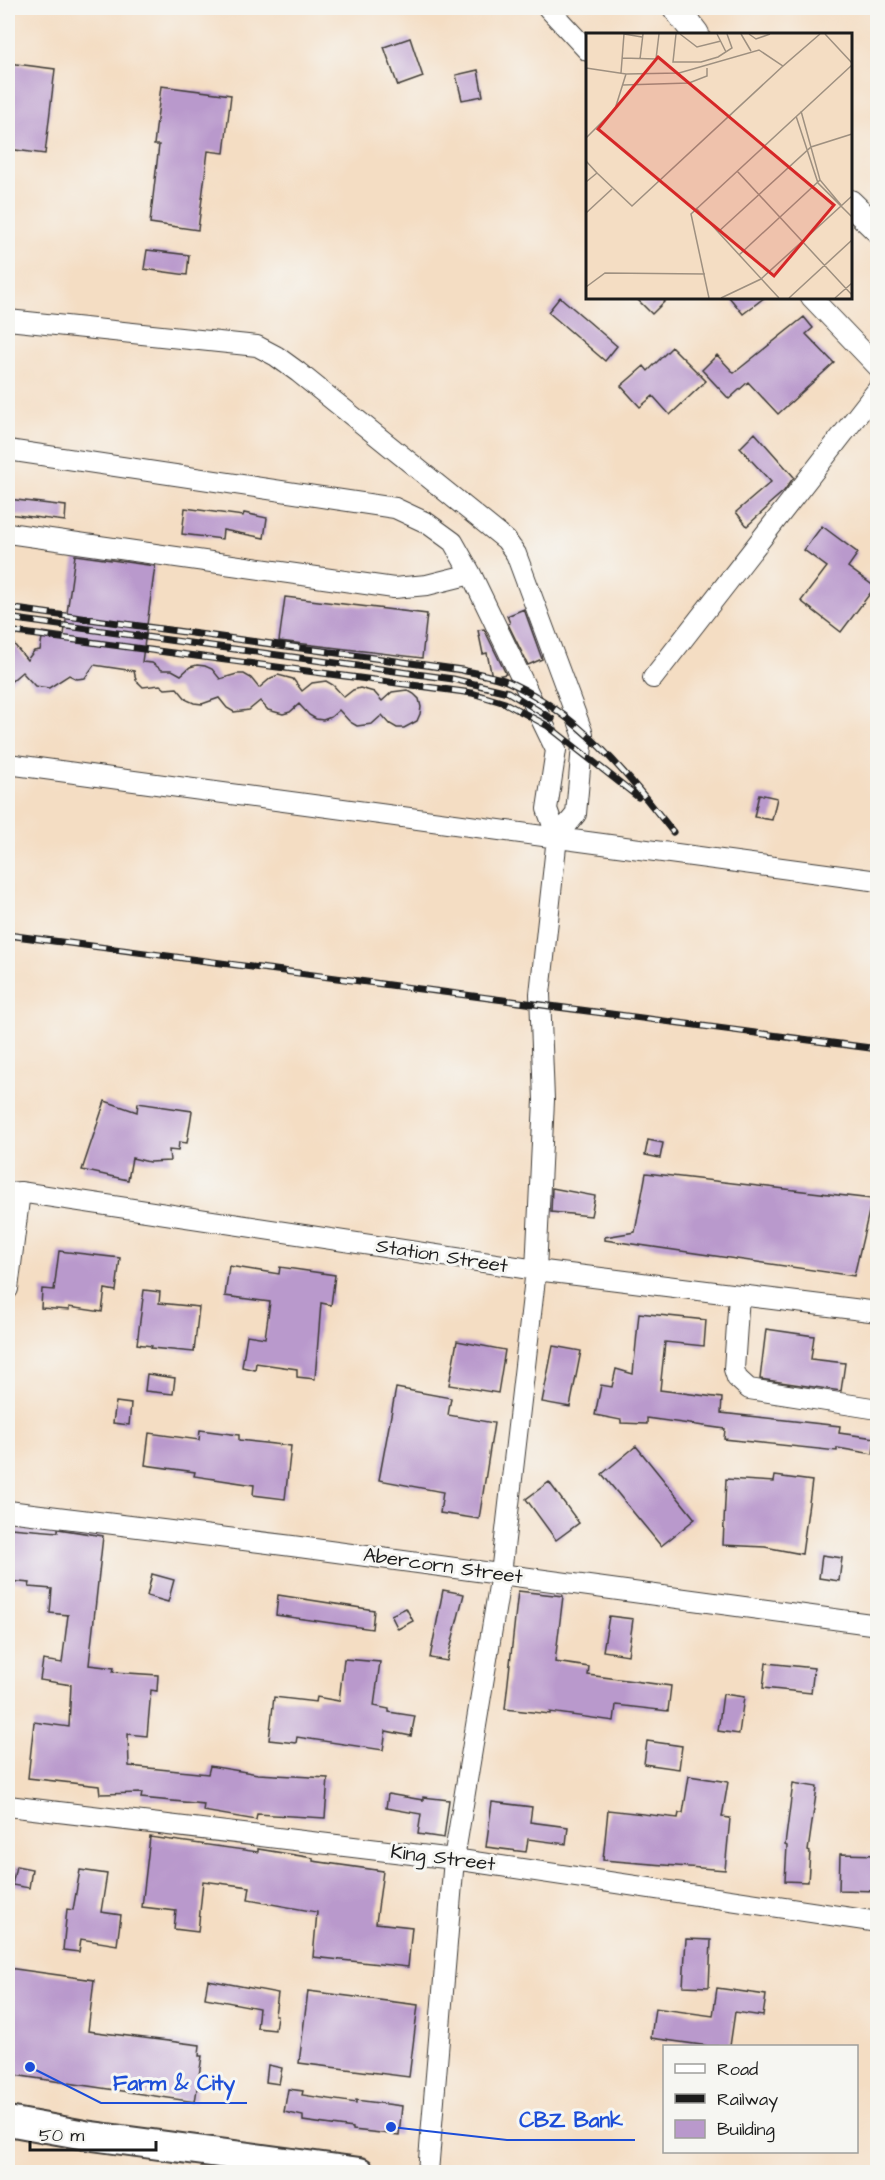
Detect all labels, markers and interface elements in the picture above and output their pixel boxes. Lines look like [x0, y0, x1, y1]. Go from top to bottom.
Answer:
inset map [586, 33, 852, 298]
street label: Station Street [374, 1232, 510, 1280]
street label: Abercorn Street [362, 1541, 524, 1591]
street label: King Street [389, 1838, 497, 1879]
legend [663, 2045, 858, 2153]
text: Road [717, 2057, 758, 2082]
callout: Farm & City [101, 2064, 247, 2103]
text: Farm & City [113, 2069, 236, 2101]
text: Railway [717, 2087, 778, 2113]
callout: CBZ Bank [507, 2101, 635, 2140]
text: CBZ Bank [519, 2106, 623, 2135]
scale bar [30, 2114, 156, 2152]
text: Building [717, 2117, 775, 2143]
text: 50 m [39, 2123, 84, 2148]

